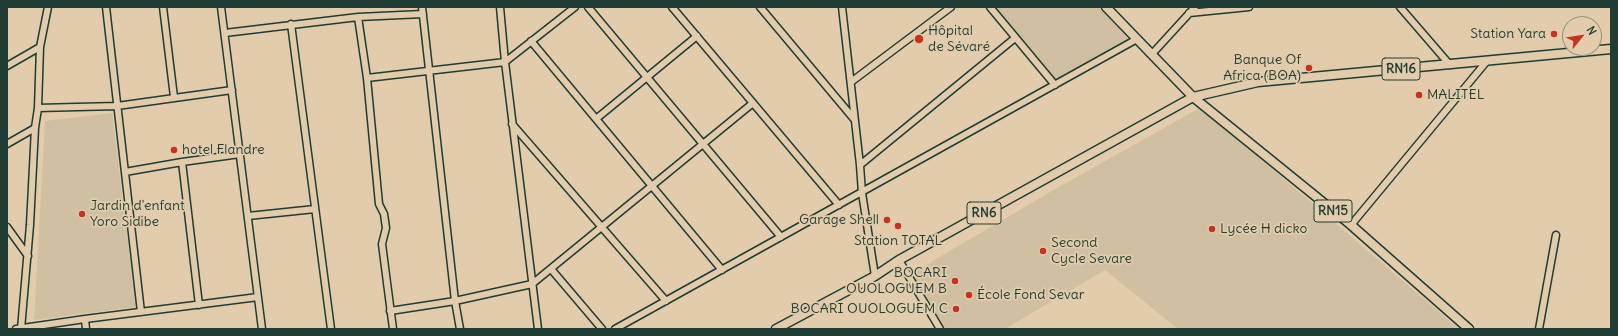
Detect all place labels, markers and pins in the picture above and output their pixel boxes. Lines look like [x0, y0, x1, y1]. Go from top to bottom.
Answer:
place label: Hôpital de Sévaré [928, 23, 990, 56]
place label: Station Yara [1470, 26, 1546, 42]
marker: Station Yara [1549, 29, 1559, 39]
marker: Hôpital de Sévaré [913, 33, 925, 45]
place label: Banque Of Africa (BOA) [1223, 52, 1301, 84]
marker: Banque Of Africa (BOA) [1304, 63, 1314, 73]
place label: MALITEL [1427, 87, 1484, 103]
marker: MALITEL [1414, 90, 1424, 100]
place label: hotel Flandre [182, 142, 265, 158]
marker: hotel Flandre [169, 145, 179, 155]
place label: Jardin d'enfant Yoro Sidibe [90, 198, 185, 230]
marker: Jardin d'enfant Yoro Sidibe [77, 209, 87, 219]
place label: Garage Shell [799, 212, 879, 228]
marker: Garage Shell [882, 215, 892, 225]
marker: Station TOTAL [893, 221, 903, 231]
place label: Lycée H dicko [1220, 221, 1307, 237]
marker: Lycée H dicko [1207, 224, 1217, 234]
place label: Station TOTAL [854, 233, 942, 249]
place label: Second Cycle Sevare [1051, 235, 1132, 268]
marker: Second Cycle Sevare [1038, 246, 1048, 256]
place label: BOCARI OUOLOGUEM B [846, 265, 947, 298]
marker: BOCARI OUOLOGUEM B [950, 276, 960, 286]
place label: École Fond Sevar [977, 287, 1084, 303]
marker: École Fond Sevar [964, 290, 974, 300]
place label: BOCARI OUOLOGUEM C [791, 301, 948, 317]
marker: BOCARI OUOLOGUEM C [951, 304, 961, 314]

